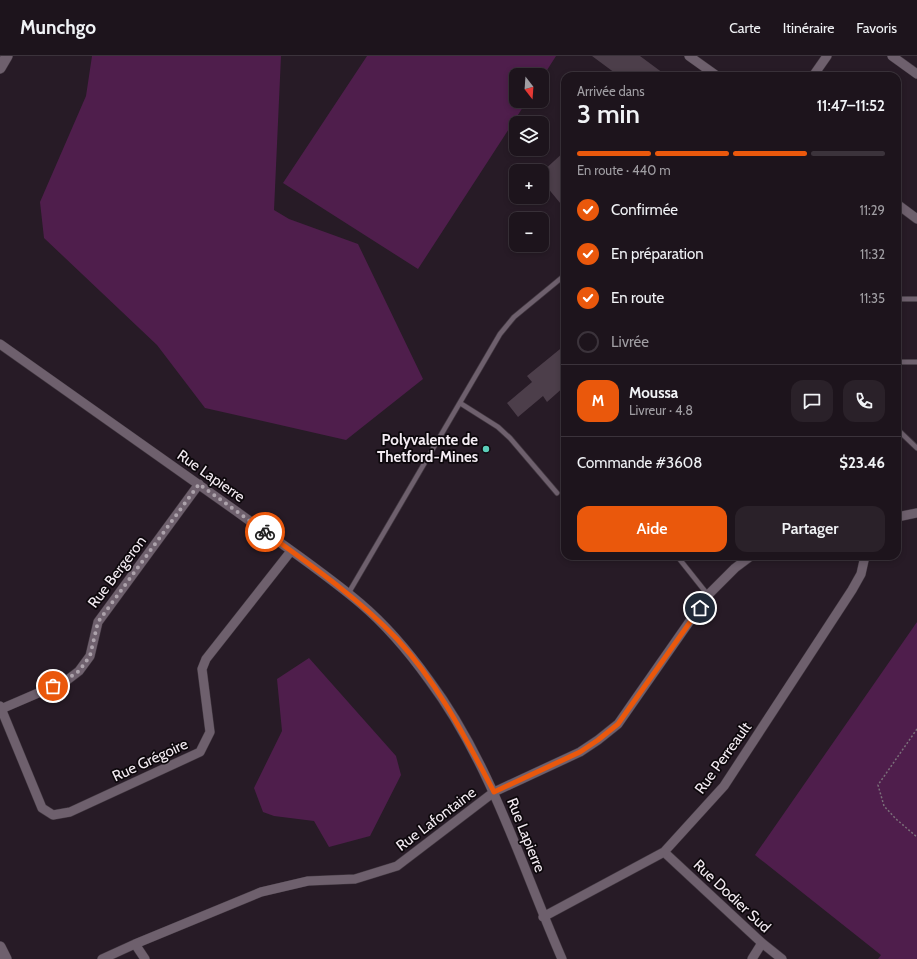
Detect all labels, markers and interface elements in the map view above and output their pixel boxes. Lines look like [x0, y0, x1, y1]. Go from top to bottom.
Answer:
text: Munchgo [20, 16, 96, 39]
text: Carte [729, 19, 761, 37]
text: Itinéraire [783, 19, 834, 37]
text: Favoris [856, 19, 897, 37]
north arrow [509, 68, 549, 108]
map controls [509, 68, 549, 252]
text: Arrivée dans [577, 83, 645, 99]
text: 11:47–11:52 [817, 97, 885, 115]
text: 3 min [577, 98, 640, 130]
button: layers [509, 116, 549, 156]
text: En route · 440 m [577, 162, 671, 178]
button: + [509, 164, 549, 204]
icon: check [577, 199, 599, 221]
text: Confirmée [611, 201, 678, 219]
text: 11:29 [860, 202, 885, 218]
button: − [509, 212, 549, 252]
icon: check [577, 243, 599, 265]
text: En préparation [611, 245, 704, 263]
text: 11:32 [860, 246, 885, 262]
icon: check [577, 287, 599, 309]
text: En route [611, 289, 664, 307]
text: 11:35 [860, 290, 885, 306]
text: Livrée [611, 333, 649, 351]
button: chat [791, 380, 833, 422]
button: phone [843, 380, 885, 422]
text: Moussa [629, 384, 678, 402]
text: M [592, 392, 604, 410]
text: Livreur · 4.8 [629, 402, 693, 418]
place label: Polyvalente de Thetford-Mines [377, 431, 478, 466]
marker: Polyvalente de Thetford-Mines [481, 444, 491, 454]
street label: Rue Lapierre [174, 446, 249, 506]
text: Commande #3608 [577, 454, 702, 472]
text: $23.46 [839, 454, 885, 472]
button: Aide [577, 506, 727, 552]
button: Partager [735, 506, 885, 552]
courier [245, 512, 285, 552]
icon: bike [254, 521, 276, 543]
street label: Rue Bergeron [84, 532, 150, 612]
pin [683, 591, 717, 625]
icon: home [689, 597, 711, 619]
pin [36, 669, 70, 703]
icon: bag [42, 675, 64, 697]
street label: Rue Perreault [691, 719, 755, 797]
street label: Rue Grégoire [109, 735, 191, 785]
street label: Rue Lafontaine [393, 783, 480, 855]
street label: Rue Lapierre [503, 795, 549, 875]
street label: Rue Dodier Sud [690, 856, 774, 936]

